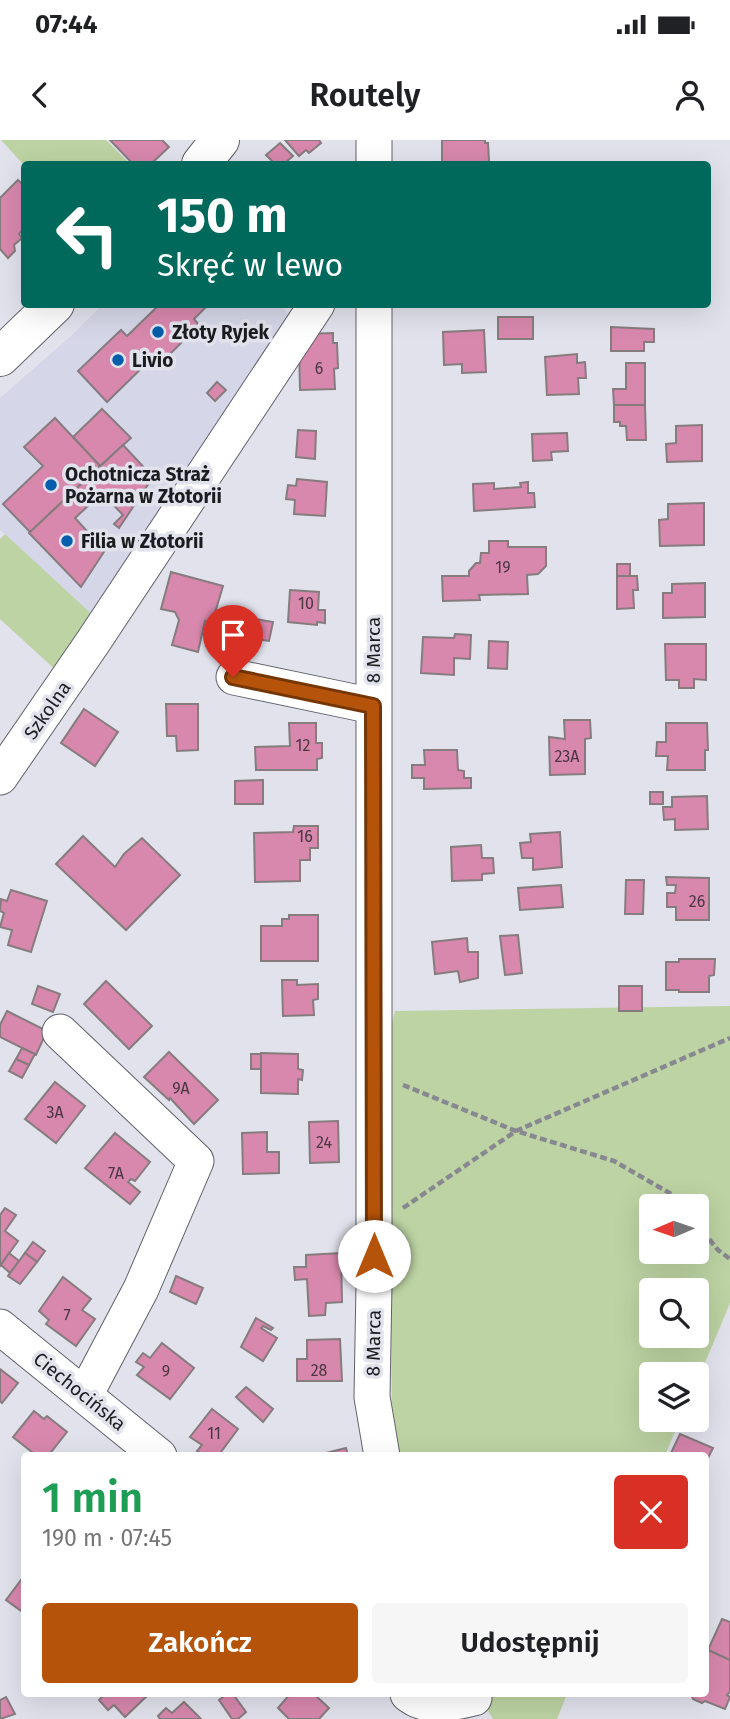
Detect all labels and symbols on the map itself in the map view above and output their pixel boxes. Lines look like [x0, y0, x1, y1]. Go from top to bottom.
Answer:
place label: Złoty Ryjek [172, 321, 270, 344]
marker: Złoty Ryjek [150, 324, 166, 340]
place label: Livio [132, 349, 173, 372]
marker: Livio [110, 352, 126, 368]
house number: 6 [315, 359, 323, 378]
place label: Ochotnicza Straż Pożarna w Złotorii [65, 463, 222, 508]
marker: Ochotnicza Straż Pożarna w Złotorii [43, 477, 59, 493]
place label: Filia w Złotorii [81, 530, 204, 553]
marker: Filia w Złotorii [59, 533, 75, 549]
house number: 19 [495, 558, 511, 577]
house number: 10 [298, 594, 314, 613]
pin [203, 605, 263, 677]
street label: 8 Marca [362, 617, 385, 683]
street label: Szkolna [19, 677, 76, 744]
house number: 12 [296, 736, 310, 755]
house number: 23A [555, 747, 580, 766]
house number: 16 [297, 827, 313, 846]
house number: 26 [689, 892, 705, 911]
house number: 9A [172, 1079, 191, 1098]
house number: 3A [46, 1103, 64, 1122]
house number: 24 [316, 1133, 332, 1152]
house number: 7A [108, 1164, 125, 1183]
north arrow [639, 1194, 709, 1264]
position arrow [337, 1219, 411, 1293]
house number: 7 [63, 1306, 71, 1325]
street label: 8 Marca [361, 1310, 386, 1377]
street label: Ciechocińska [29, 1347, 130, 1436]
house number: 28 [311, 1361, 328, 1380]
house number: 9 [162, 1362, 170, 1381]
house number: 11 [207, 1424, 221, 1443]

